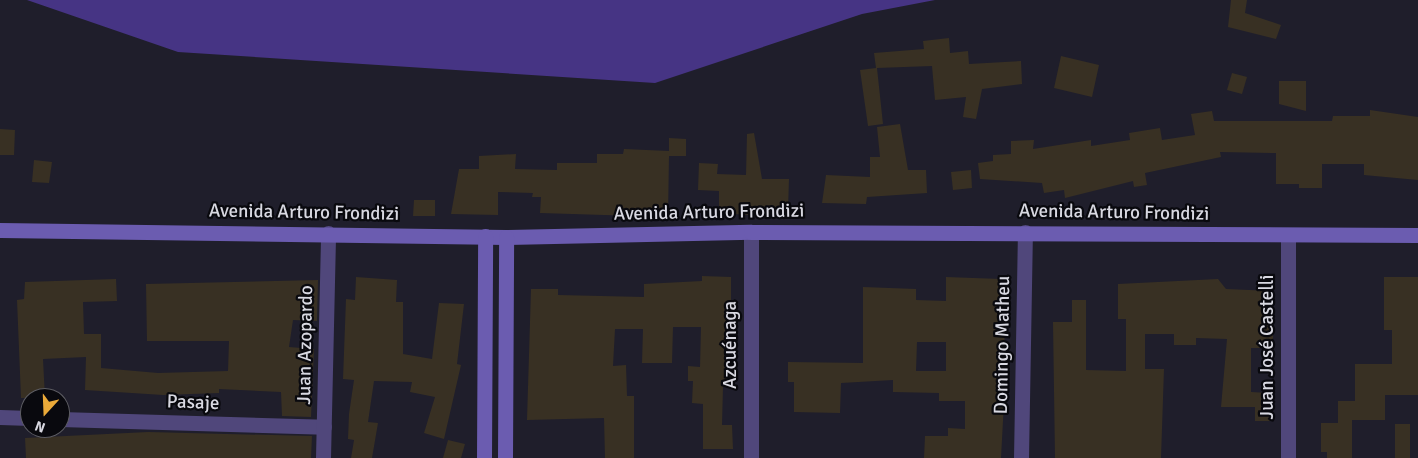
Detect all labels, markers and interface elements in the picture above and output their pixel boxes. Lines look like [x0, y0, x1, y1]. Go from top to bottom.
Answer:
street label: Avenida Arturo Frondizi [209, 200, 399, 226]
street label: Avenida Arturo Frondizi [614, 200, 804, 226]
street label: Avenida Arturo Frondizi [1019, 200, 1209, 226]
street label: Juan José Castelli [1257, 275, 1279, 419]
street label: Domingo Matheu [990, 276, 1016, 414]
street label: Juan Azopardo [294, 285, 318, 405]
street label: Azcuénaga [720, 301, 742, 389]
north arrow [20, 388, 70, 438]
street label: Pasaje [166, 391, 220, 415]
text: N [33, 417, 48, 436]

